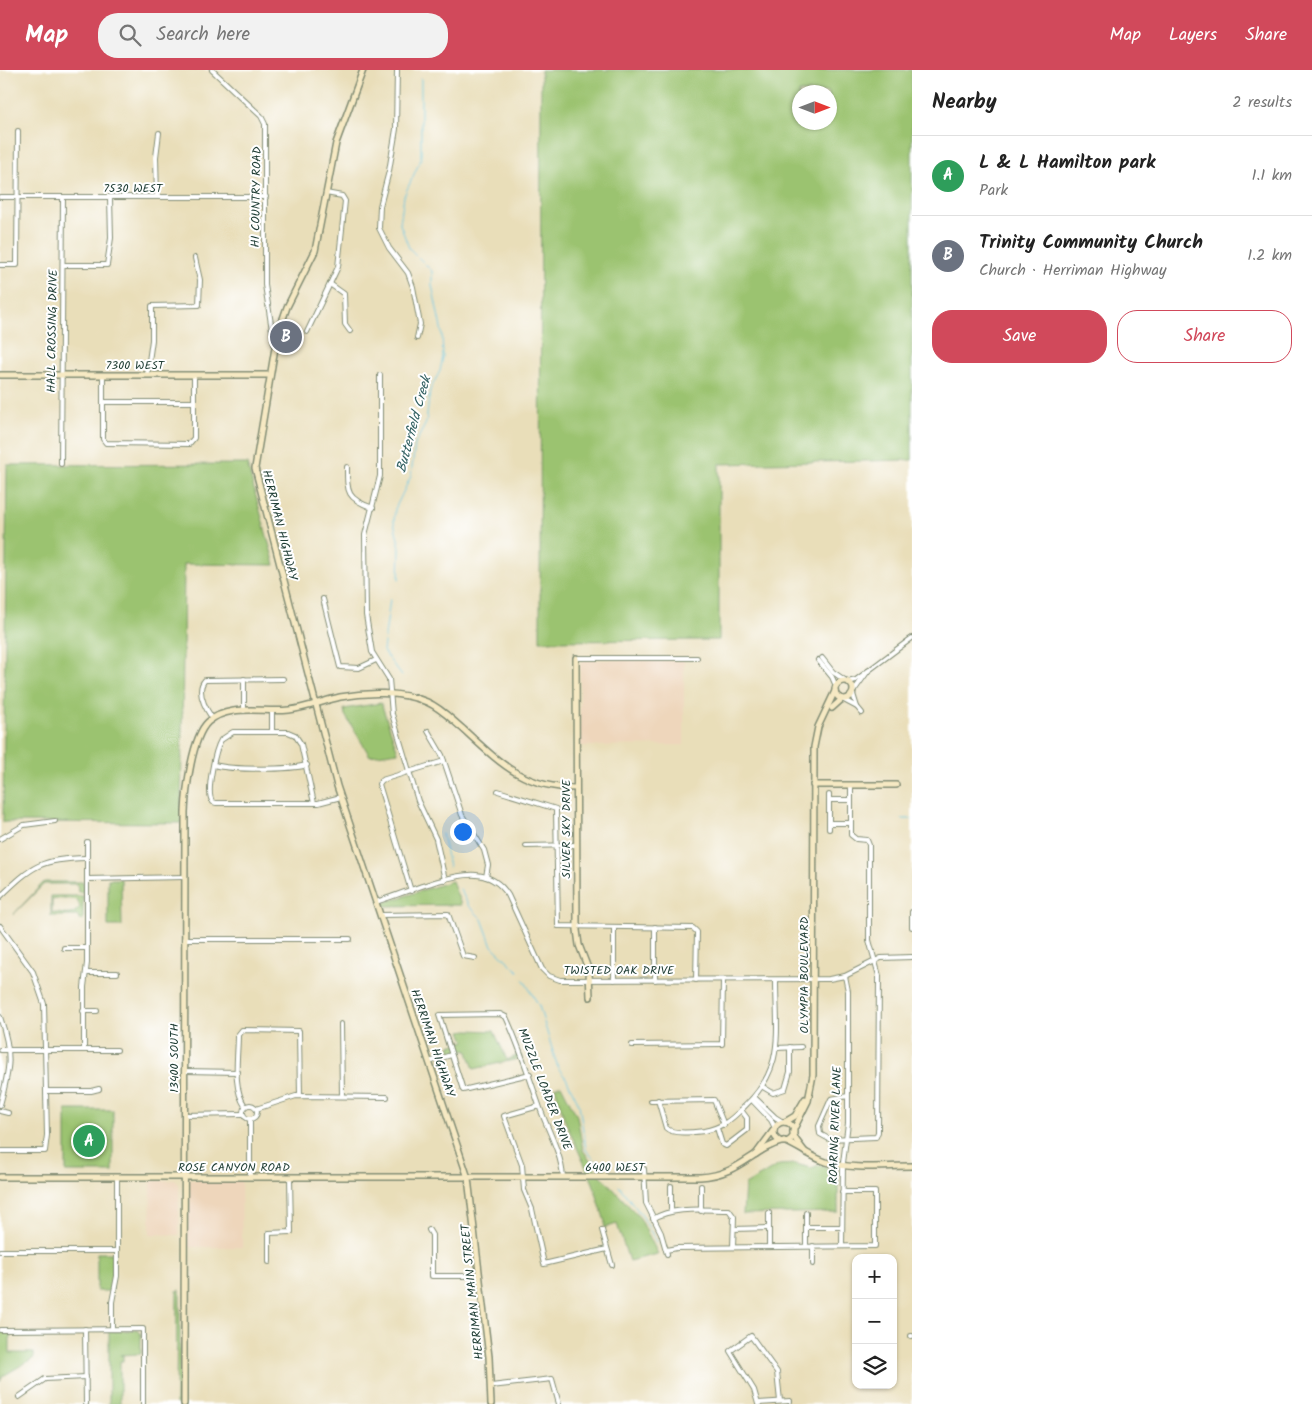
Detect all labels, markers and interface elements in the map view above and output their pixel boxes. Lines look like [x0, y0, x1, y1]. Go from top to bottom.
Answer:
search box [98, 13, 448, 58]
text: Map [25, 16, 68, 55]
text: Search here [156, 20, 250, 50]
icon: search [116, 21, 144, 49]
text: Map [1110, 21, 1141, 50]
text: Layers [1169, 21, 1217, 50]
text: Share [1245, 21, 1287, 50]
north arrow [792, 85, 837, 130]
text: Nearby [932, 86, 997, 119]
text: 2 results [1232, 90, 1292, 115]
street label: HI COUNTRY ROAD [246, 146, 267, 248]
text: L & L Hamilton park [979, 148, 1155, 178]
text: A [943, 163, 953, 188]
text: 1.1 km [1252, 163, 1292, 188]
text: Park [979, 178, 1008, 203]
street label: 7530 WEST [104, 179, 164, 198]
text: Trinity Community Church [979, 228, 1203, 258]
text: B [943, 243, 953, 268]
text: 1.2 km [1247, 243, 1292, 268]
text: Church · Herriman Highway [979, 258, 1166, 283]
street label: HALL CROSSING DRIVE [42, 268, 63, 393]
button: Save [932, 310, 1107, 363]
button: Share [1117, 310, 1292, 363]
pin: B [270, 318, 302, 356]
street label: 7300 WEST [106, 356, 166, 375]
water label: Butterfield Creek [390, 371, 438, 475]
street label: HERRIMAN HIGHWAY [257, 468, 303, 583]
street label: SILVER SKY DRIVE [557, 779, 576, 878]
your location [450, 819, 476, 845]
street label: OLYMPIA BOULEVARD [795, 916, 814, 1033]
street label: TWISTED OAK DRIVE [564, 961, 675, 980]
street label: HERRIMAN HIGHWAY [405, 987, 460, 1101]
street label: 13400 SOUTH [165, 1023, 184, 1093]
street label: MUZZLE LOADER DRIVE [512, 1025, 577, 1154]
street label: ROARING RIVER LANE [824, 1065, 847, 1184]
pin: A [73, 1122, 105, 1160]
street label: ROSE CANYON ROAD [178, 1158, 290, 1177]
street label: 6400 WEST [585, 1158, 646, 1177]
street label: HERRIMAN MAIN STREET [456, 1222, 489, 1361]
map controls [852, 1254, 897, 1389]
button: + [852, 1254, 897, 1299]
button: − [852, 1299, 897, 1344]
button: layers [852, 1344, 897, 1389]

